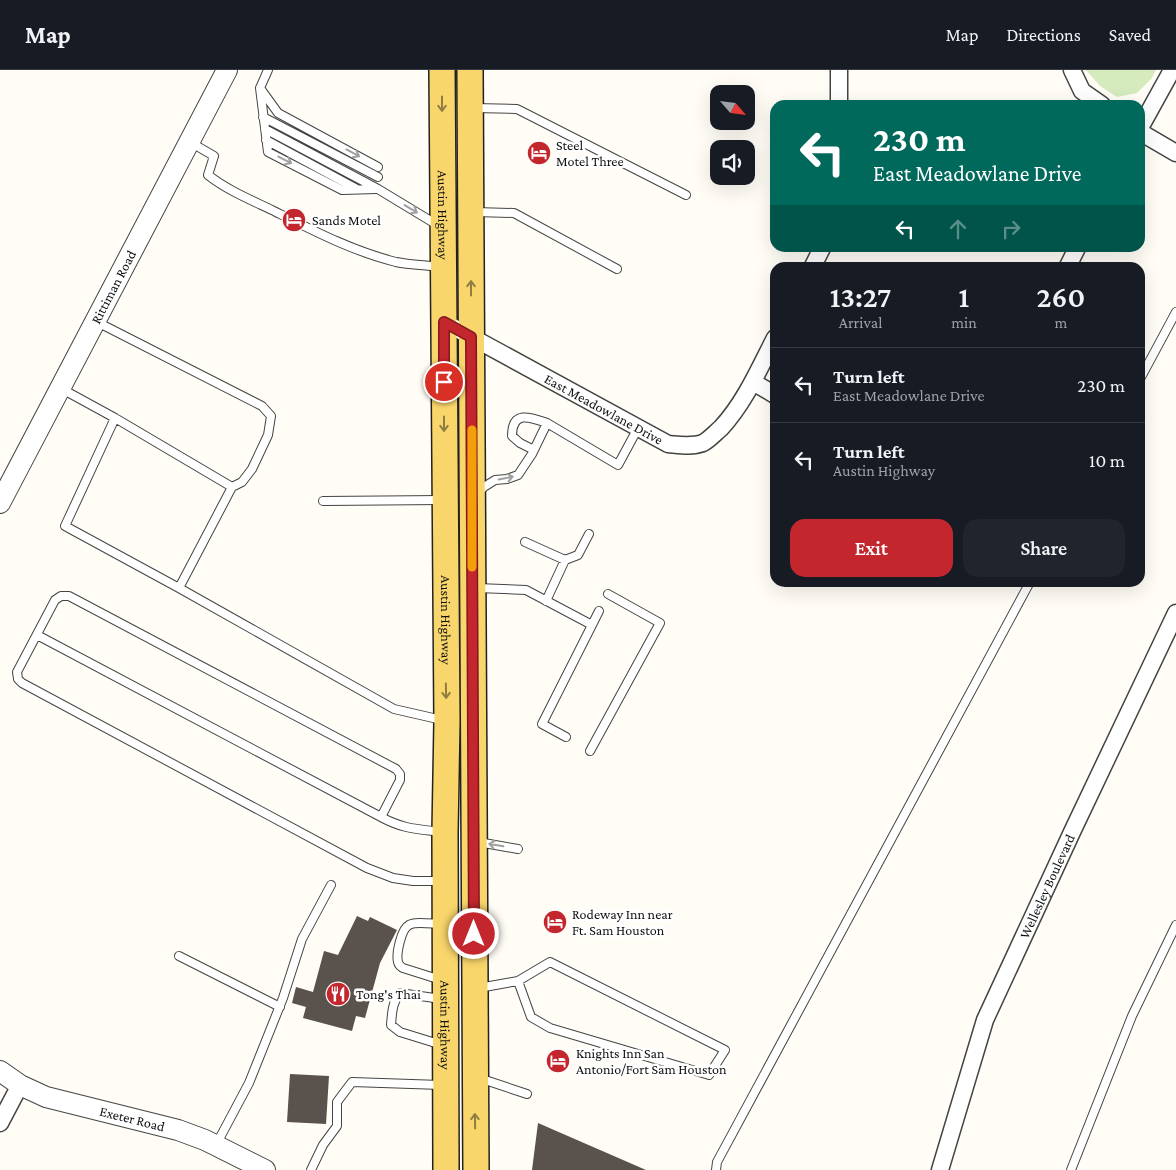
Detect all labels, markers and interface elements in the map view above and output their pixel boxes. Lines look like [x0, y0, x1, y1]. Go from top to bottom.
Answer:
text: Map [25, 21, 71, 48]
text: Map [946, 25, 978, 45]
text: Directions [1006, 25, 1081, 45]
text: Saved [1109, 25, 1151, 45]
north arrow [710, 85, 755, 130]
map controls [710, 85, 755, 185]
one-way arrow [437, 96, 447, 112]
icon: left [790, 120, 855, 185]
text: 230 m [873, 120, 966, 159]
place label: Steel Motel Three [556, 137, 624, 169]
hotel icon: Steel Motel Three [526, 140, 552, 166]
button: sound [710, 140, 755, 185]
one-way arrow [345, 149, 360, 158]
one-way arrow [278, 155, 293, 165]
text: East Meadowlane Drive [873, 161, 1081, 186]
street label: Austin Highway [435, 170, 451, 260]
one-way arrow [403, 204, 417, 214]
hotel icon: Sands Motel [281, 207, 307, 233]
place label: Sands Motel [312, 212, 381, 228]
icon: left [891, 215, 919, 243]
icon: ahead [944, 215, 972, 243]
icon: right [997, 215, 1025, 243]
street label: Rittiman Road [87, 247, 139, 326]
text: 13:27 [830, 280, 891, 313]
text: 1 [959, 280, 969, 313]
text: 260 [1037, 280, 1085, 313]
one-way arrow [466, 281, 476, 297]
text: Arrival [839, 314, 882, 331]
text: min [951, 314, 977, 331]
text: m [1054, 314, 1067, 331]
pin [423, 361, 465, 403]
text: Turn left [833, 366, 905, 387]
icon: arrive [430, 368, 458, 396]
street label: East Meadowlane Drive [542, 370, 666, 448]
icon: left [790, 371, 818, 399]
text: 230 m [1077, 375, 1125, 396]
text: East Meadowlane Drive [833, 387, 985, 404]
one-way arrow [439, 415, 449, 431]
text: Turn left [833, 441, 905, 462]
icon: left [790, 446, 818, 474]
text: 10 m [1089, 450, 1125, 471]
text: Austin Highway [833, 462, 935, 479]
one-way arrow [497, 473, 513, 483]
button: Exit [790, 519, 953, 577]
button: Share [963, 519, 1125, 577]
street label: Austin Highway [438, 575, 455, 665]
one-way arrow [442, 683, 451, 699]
street label: Wellesley Boulevard [1016, 831, 1078, 941]
one-way arrow [488, 840, 504, 850]
place label: Rodeway Inn near Ft. Sam Houston [572, 906, 673, 938]
position arrow [447, 907, 499, 959]
hotel icon: Rodeway Inn near Ft. Sam Houston [542, 909, 568, 935]
street label: Austin Highway [437, 980, 454, 1070]
restaurant icon: Tong's Thai [325, 981, 351, 1007]
place label: Tong's Thai [356, 986, 421, 1002]
place label: Knights Inn San Antonio/Fort Sam Houston [576, 1045, 727, 1077]
hotel icon: Knights Inn San Antonio/Fort Sam Houston [545, 1048, 571, 1074]
street label: Exeter Road [98, 1103, 167, 1135]
one-way arrow [470, 1114, 480, 1130]

